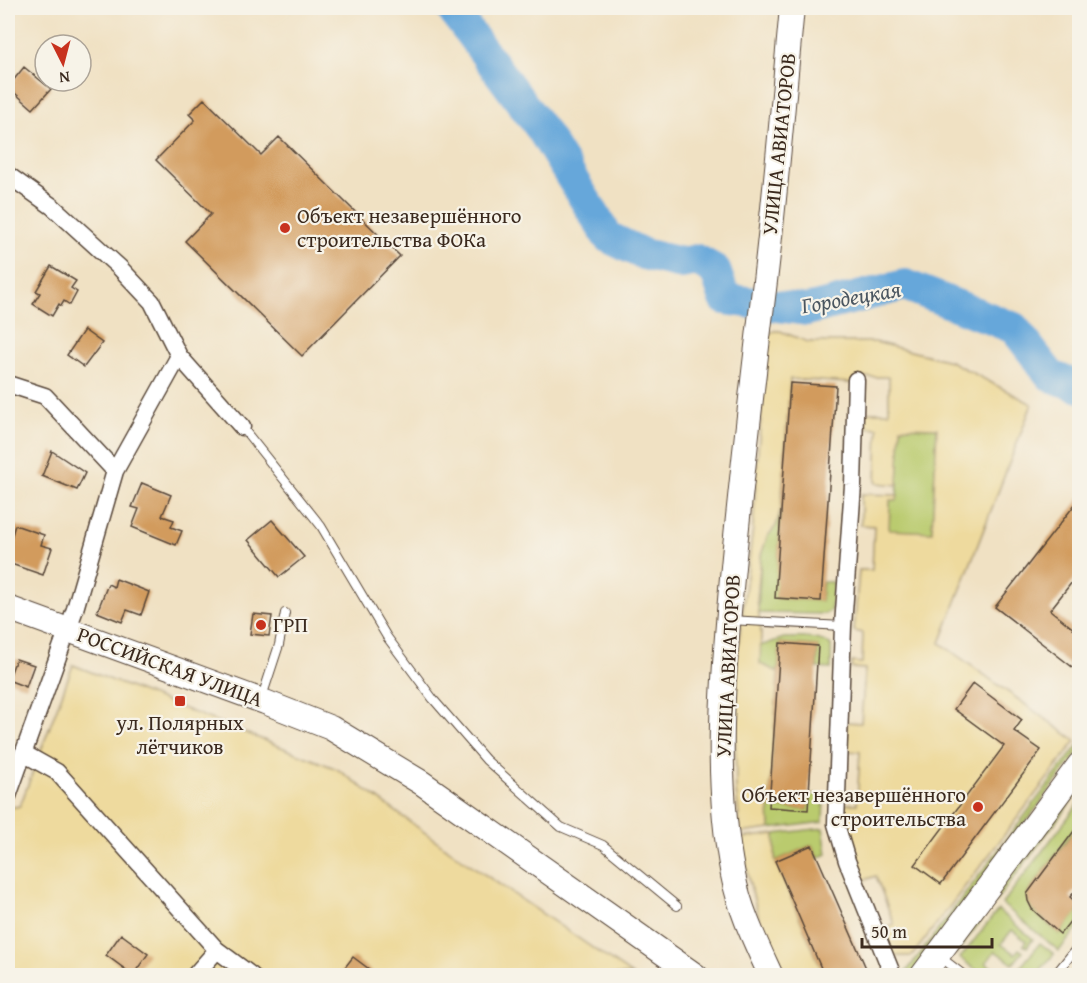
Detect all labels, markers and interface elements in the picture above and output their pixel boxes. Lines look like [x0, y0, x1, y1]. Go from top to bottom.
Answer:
north arrow [33, 33, 93, 93]
street label: УЛИЦА АВИАТОРОВ [754, 51, 803, 237]
text: N [58, 65, 71, 90]
place label: Объект незавершённого строительства ФОКа [297, 200, 521, 255]
marker: Объект незавершённого строительства ФОКа [278, 221, 292, 235]
water label: Городецкая [798, 272, 904, 322]
street label: УЛИЦА АВИАТОРОВ [707, 574, 748, 758]
place label: ГРП [273, 609, 308, 640]
street label: РОССИЙСКАЯ УЛИЦА [73, 618, 268, 715]
marker: ГРП [254, 618, 268, 632]
marker: ул. Полярных лётчиков [173, 694, 187, 708]
place label: ул. Полярных лётчиков [115, 707, 244, 762]
place label: Объект незавершённого строительства [742, 779, 966, 834]
marker: Объект незавершённого строительства [971, 800, 985, 814]
scale bar [862, 911, 992, 949]
text: 50 m [871, 918, 907, 945]

